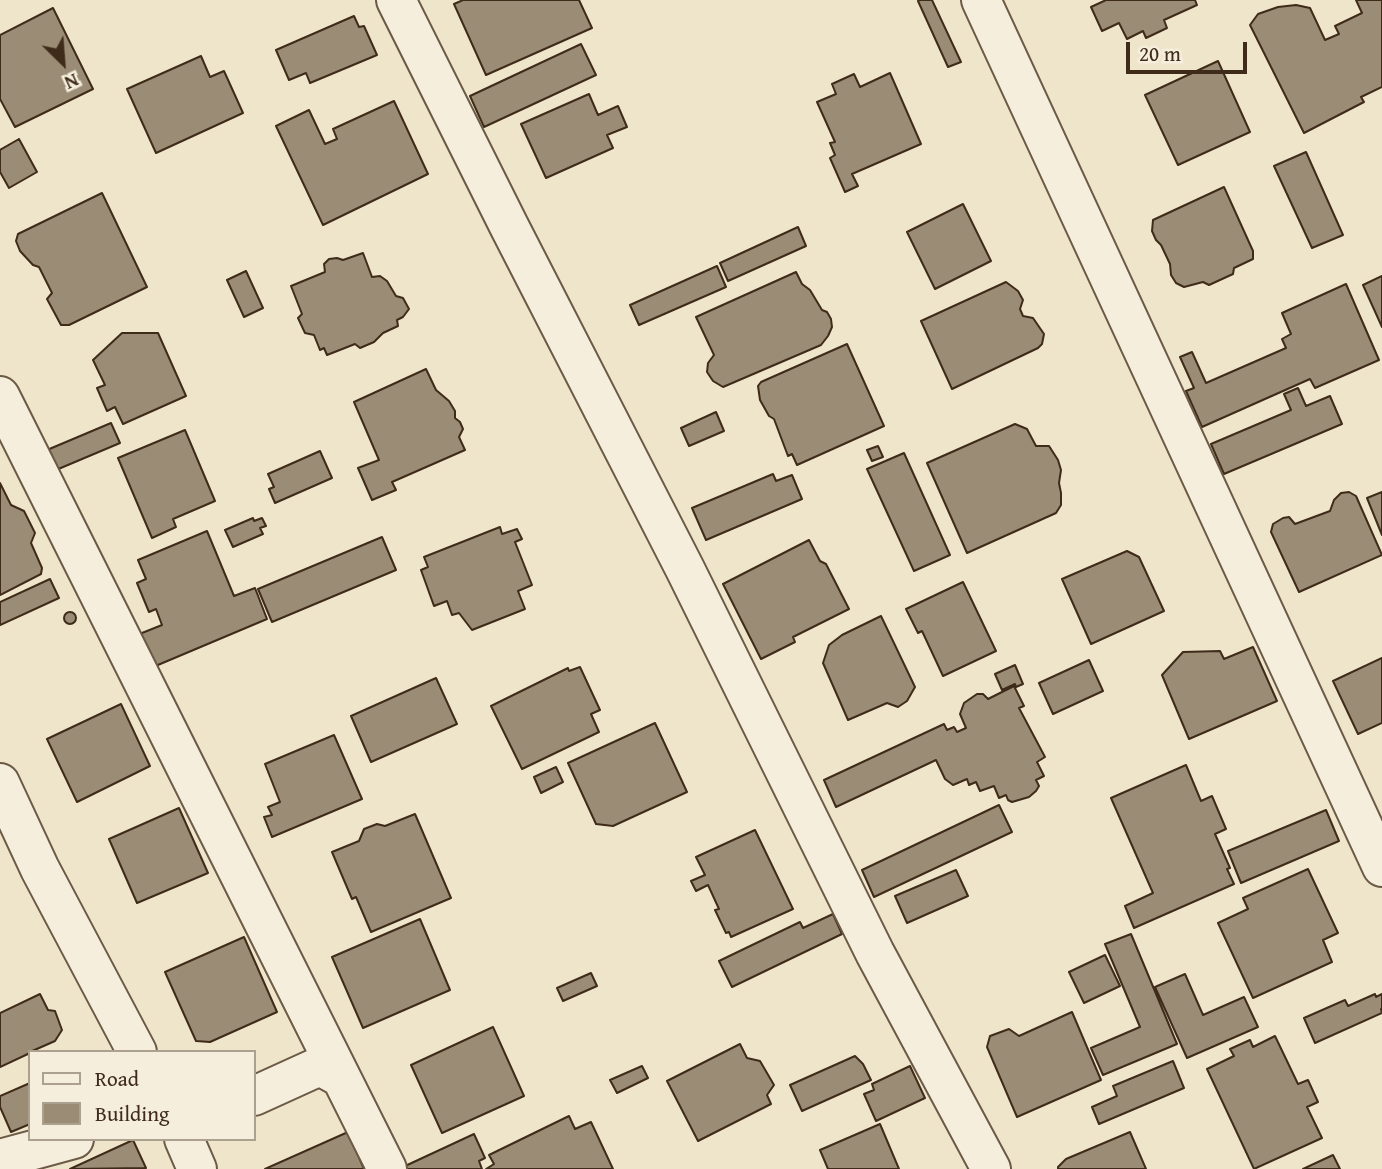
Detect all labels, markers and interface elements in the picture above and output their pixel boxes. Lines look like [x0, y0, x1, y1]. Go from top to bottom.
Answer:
north arrow [28, 28, 98, 98]
scale bar [1130, 28, 1251, 72]
text: 20 m [1139, 38, 1181, 69]
text: N [60, 67, 84, 97]
legend [28, 1050, 256, 1141]
text: Road [95, 1063, 139, 1094]
text: Building [95, 1098, 169, 1129]

